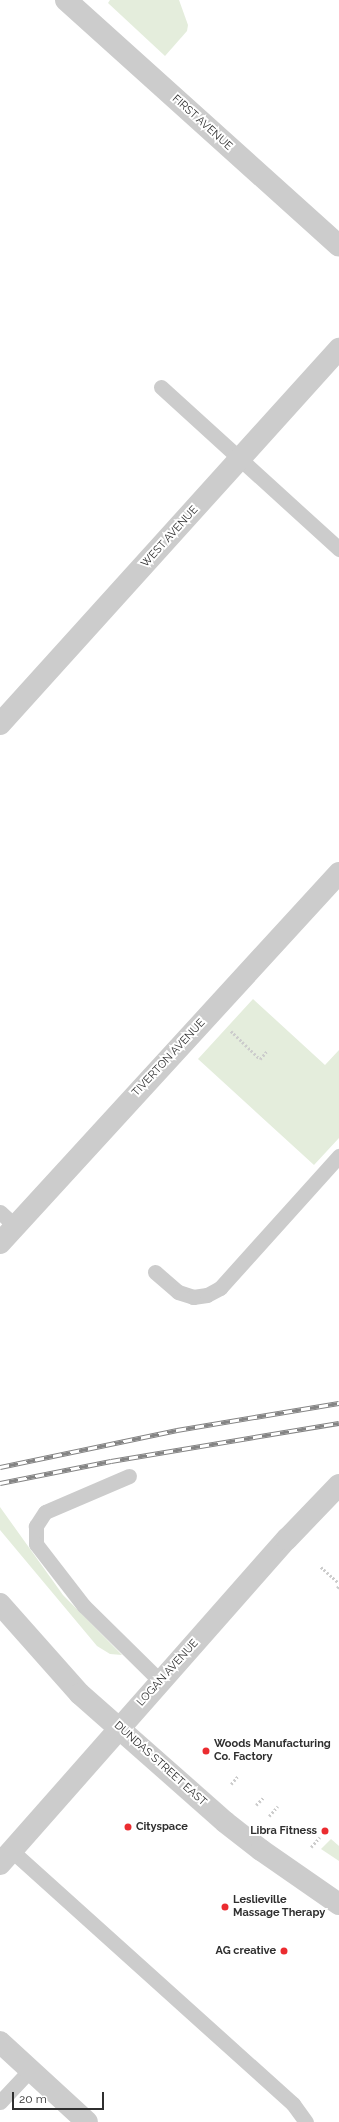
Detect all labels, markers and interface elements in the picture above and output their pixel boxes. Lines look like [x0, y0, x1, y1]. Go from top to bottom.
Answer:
street label: FIRST AVENUE [169, 92, 235, 154]
street label: WEST AVENUE [139, 503, 201, 571]
street label: TIVERTON AVENUE [130, 1017, 208, 1099]
street label: LOGAN AVENUE [135, 1637, 201, 1709]
street label: DUNDAS STREET EAST [111, 1719, 209, 1809]
place label: Woods Manufacturing Co. Factory [214, 1738, 331, 1764]
marker: Woods Manufacturing Co. Factory [201, 1746, 211, 1756]
place label: Cityspace [136, 1820, 188, 1834]
marker: Cityspace [123, 1822, 133, 1832]
place label: Libra Fitness [250, 1824, 317, 1838]
marker: Libra Fitness [320, 1826, 330, 1836]
place label: Leslieville Massage Therapy [233, 1894, 326, 1920]
marker: Leslieville Massage Therapy [220, 1902, 230, 1912]
place label: AG creative [216, 1944, 276, 1958]
marker: AG creative [279, 1946, 289, 1956]
scale bar [14, 2084, 106, 2110]
text: 20 m [19, 2092, 47, 2106]

